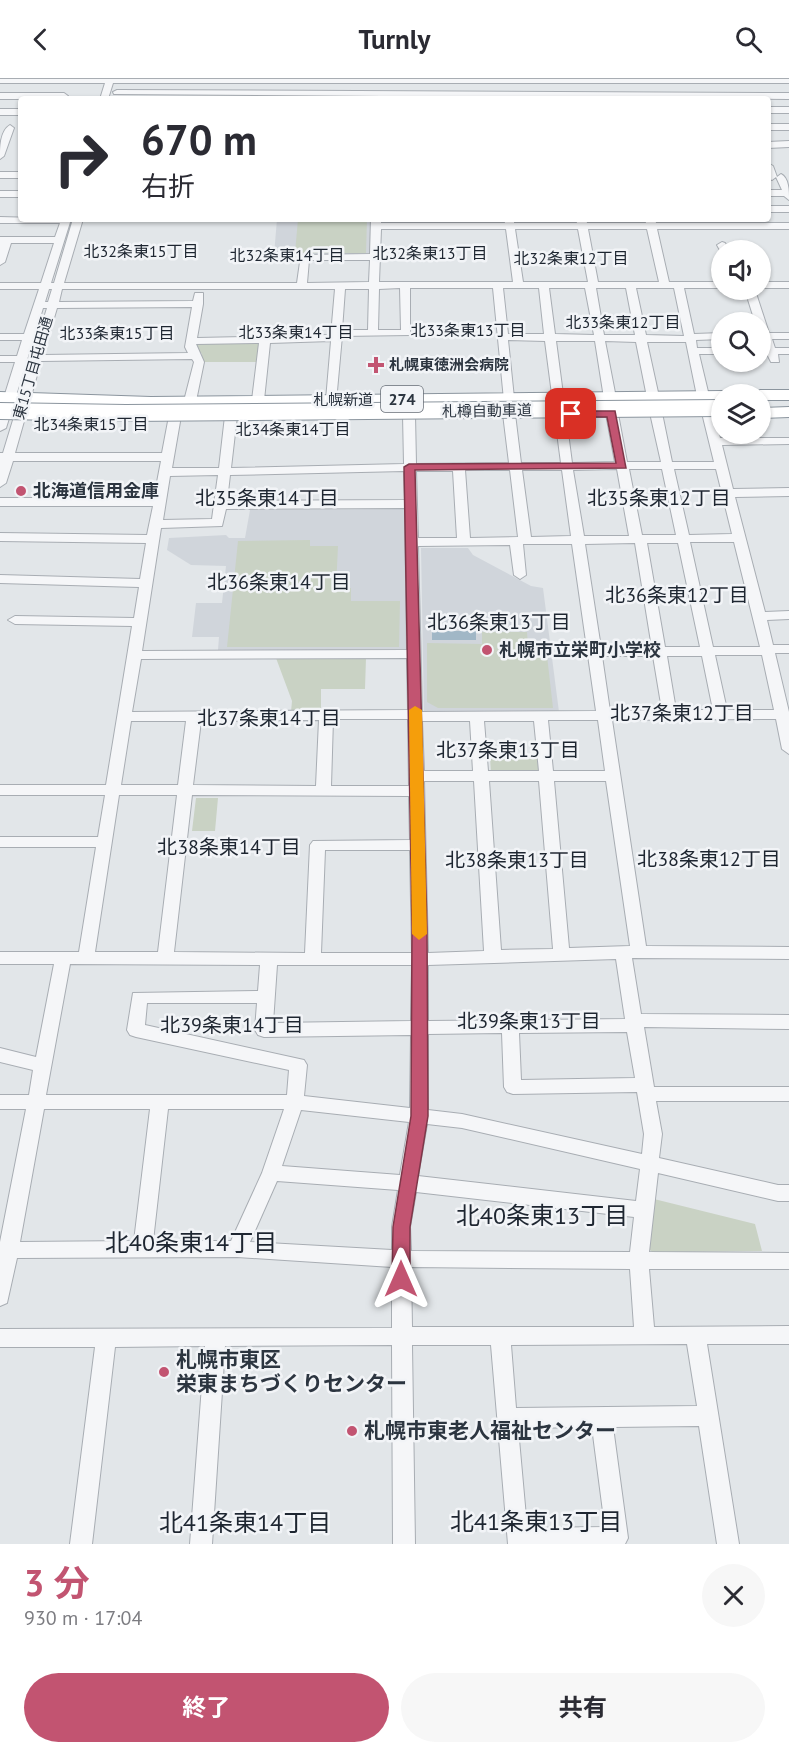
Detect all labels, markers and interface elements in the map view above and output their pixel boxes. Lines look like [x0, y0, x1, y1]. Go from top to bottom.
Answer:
text: Turnly [358, 22, 431, 56]
icon: back [24, 23, 57, 56]
icon: search [732, 23, 765, 56]
text: 670 m [141, 112, 257, 167]
icon: right [42, 120, 120, 198]
text: 右折 [141, 169, 195, 203]
map controls [711, 240, 771, 444]
button: sound [711, 240, 771, 300]
district label: 北32条東15丁目 [84, 241, 198, 261]
district label: 北32条東13丁目 [373, 243, 487, 263]
district label: 北32条東14丁目 [230, 245, 344, 265]
district label: 北32条東12丁目 [514, 248, 628, 268]
district label: 北33条東12丁目 [566, 312, 680, 332]
button: search [711, 312, 771, 372]
street label: 東15丁目屯田通 [9, 314, 56, 422]
district label: 北33条東13丁目 [411, 320, 525, 340]
district label: 北33条東14丁目 [239, 322, 353, 342]
district label: 北33条東15丁目 [60, 323, 174, 343]
place label: 札幌東徳洲会病院 [389, 355, 509, 374]
marker: 札幌東徳洲会病院 [367, 356, 385, 374]
button: layers [711, 384, 771, 444]
road number: 274 [381, 386, 423, 412]
pin [545, 388, 596, 439]
street label: 札幌新道 [313, 390, 373, 409]
icon: arrive [554, 397, 587, 430]
street label: 札樽自動車道 [442, 400, 532, 421]
district label: 北34条東15丁目 [34, 414, 148, 434]
district label: 北34条東14丁目 [236, 419, 350, 439]
place label: 北海道信用金庫 [33, 479, 159, 502]
marker: 北海道信用金庫 [14, 484, 28, 498]
district label: 北35条東14丁目 [195, 485, 339, 511]
district label: 北35条東12丁目 [587, 485, 731, 511]
district label: 北36条東14丁目 [207, 569, 351, 595]
district label: 北36条東12丁目 [605, 582, 749, 608]
district label: 北36条東13丁目 [427, 609, 571, 635]
place label: 札幌市立栄町小学校 [499, 638, 661, 661]
marker: 札幌市立栄町小学校 [480, 643, 494, 657]
district label: 北37条東12丁目 [610, 700, 754, 726]
district label: 北37条東14丁目 [197, 705, 341, 731]
district label: 北37条東13丁目 [436, 737, 580, 763]
district label: 北38条東14丁目 [157, 834, 301, 860]
district label: 北38条東12丁目 [637, 846, 781, 872]
district label: 北38条東13丁目 [445, 847, 589, 873]
district label: 北39条東13丁目 [457, 1008, 601, 1034]
district label: 北39条東14丁目 [160, 1012, 304, 1038]
district label: 北40条東13丁目 [456, 1200, 628, 1231]
district label: 北40条東14丁目 [105, 1227, 277, 1258]
position arrow [369, 1247, 433, 1311]
place label: 札幌市東区 栄東まちづくりセンター [176, 1346, 407, 1397]
marker: 札幌市東区 栄東まちづくりセンター [157, 1365, 171, 1379]
place label: 札幌市東老人福祉センター [364, 1417, 616, 1444]
marker: 札幌市東老人福祉センター [345, 1424, 359, 1438]
district label: 北41条東13丁目 [450, 1506, 622, 1537]
district label: 北41条東14丁目 [159, 1507, 331, 1538]
text: 3 分 [24, 1559, 90, 1606]
button: close [702, 1564, 765, 1627]
text: 930 m · 17:04 [24, 1605, 142, 1631]
button: 終了 [24, 1673, 389, 1742]
button: 共有 [401, 1673, 765, 1742]

